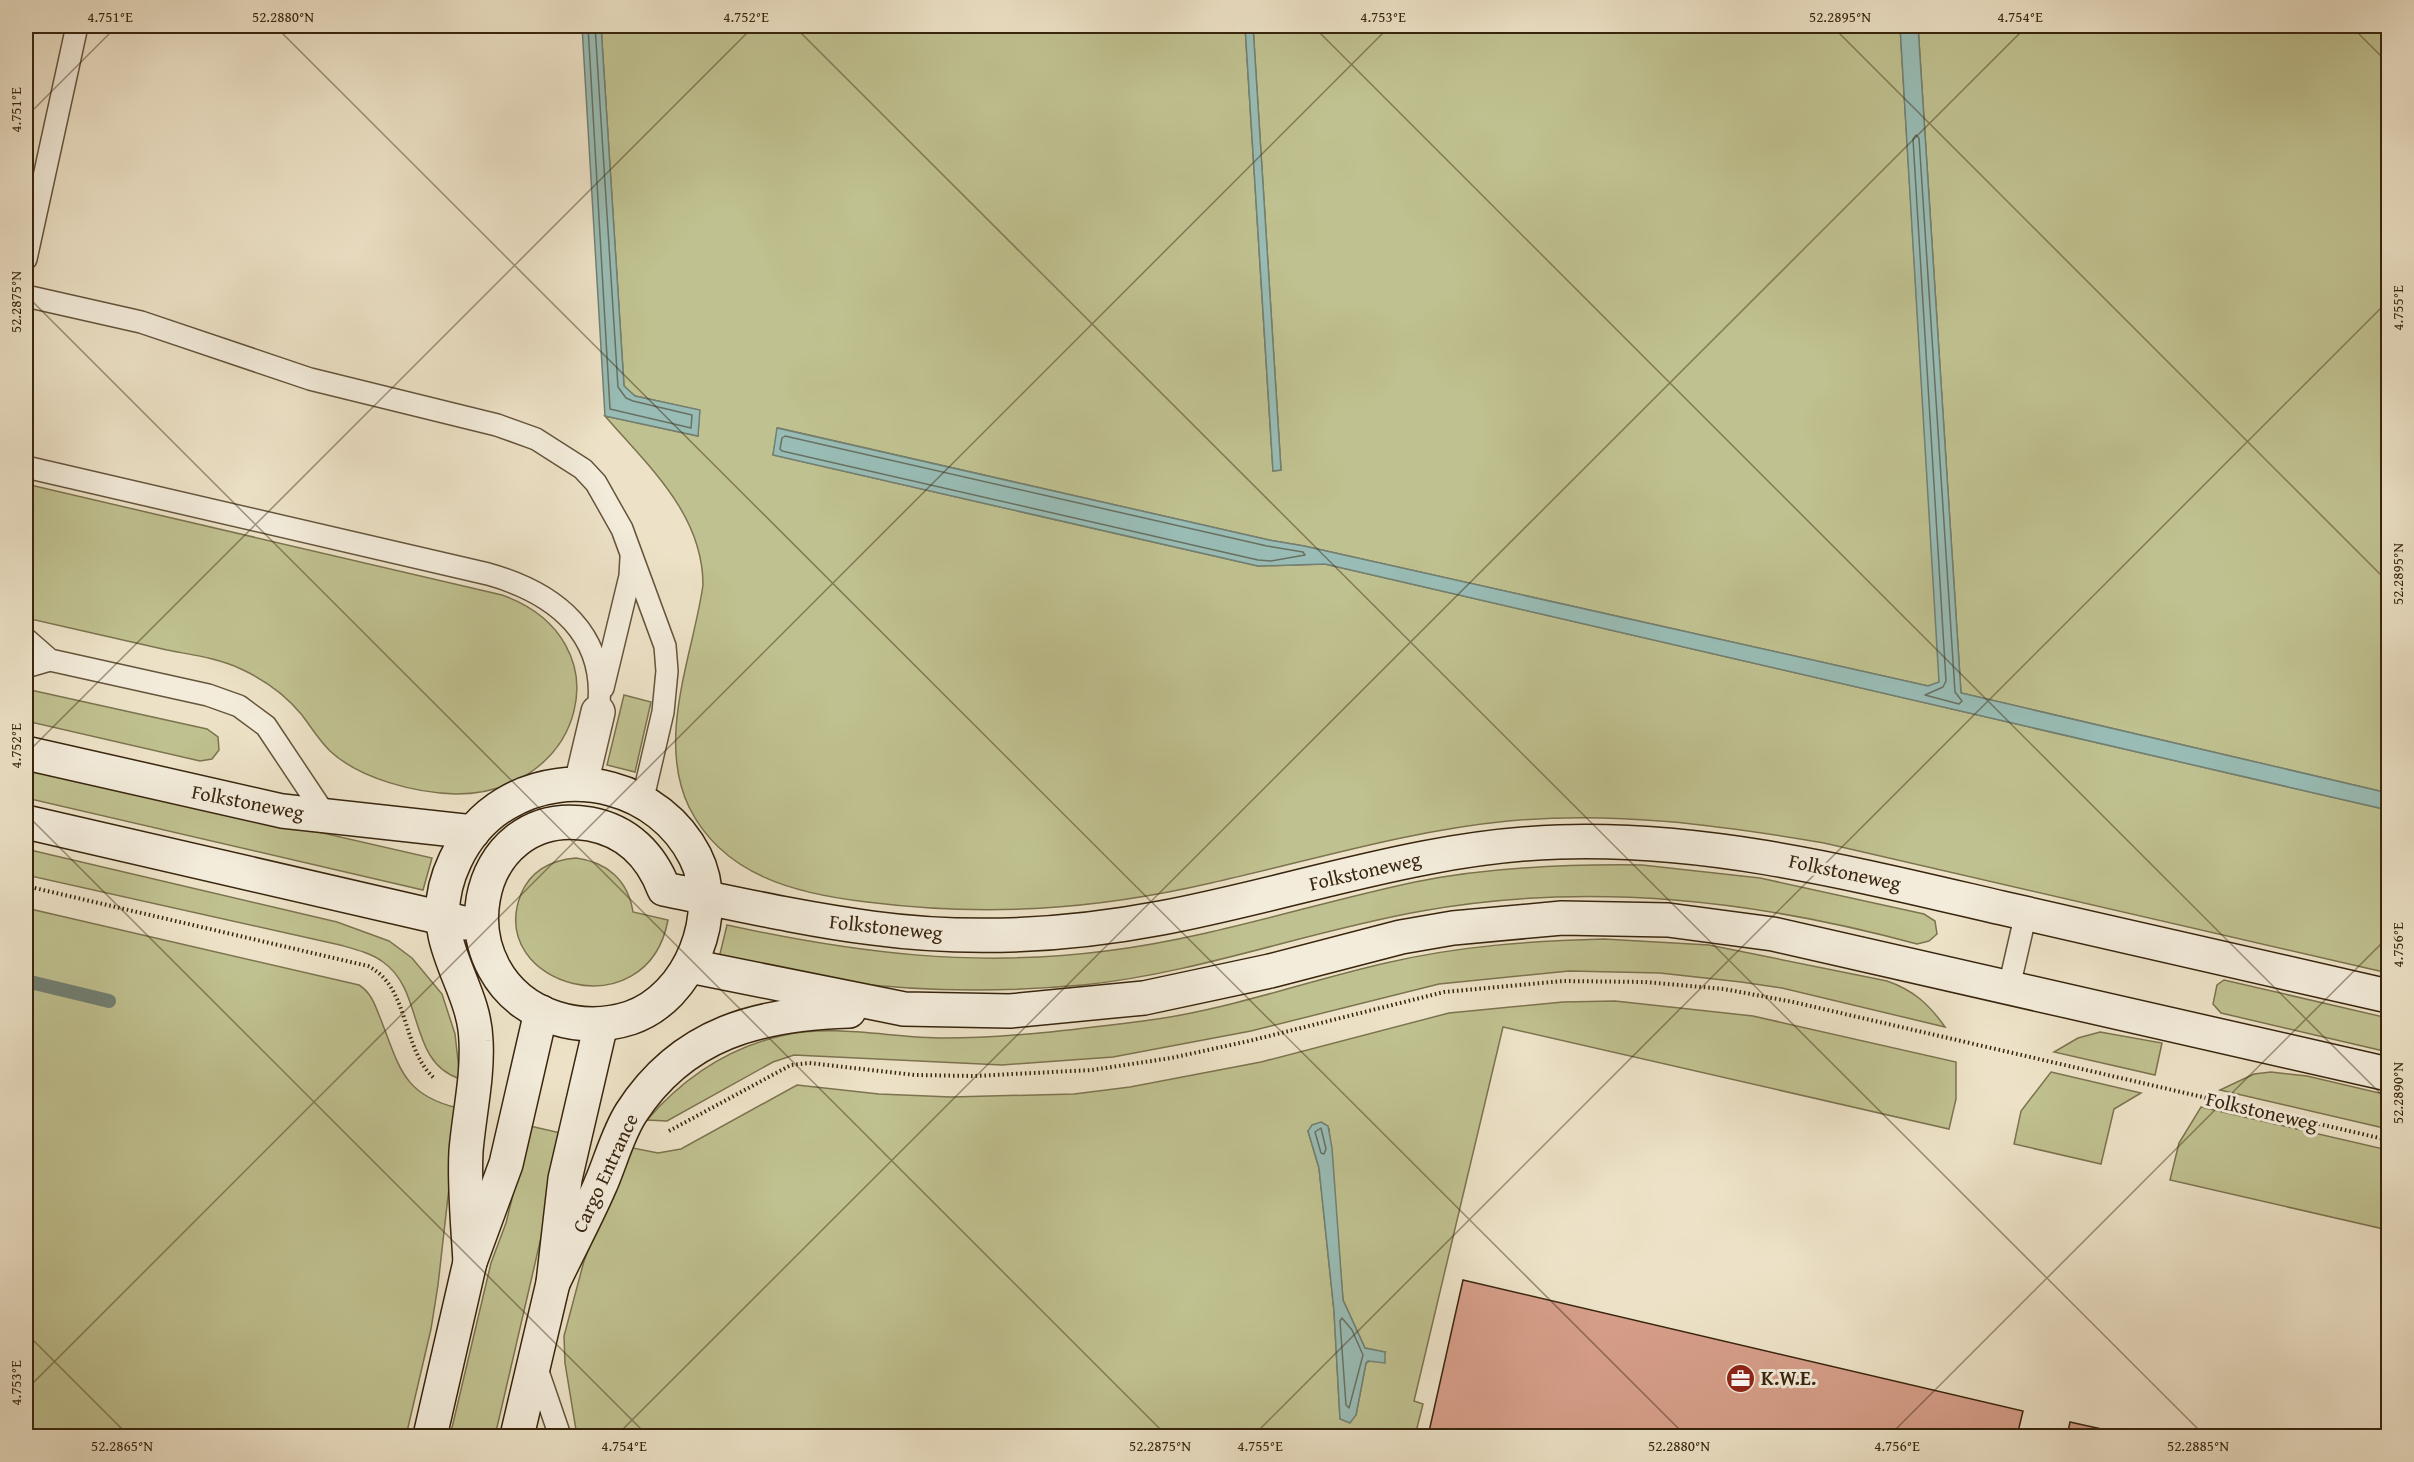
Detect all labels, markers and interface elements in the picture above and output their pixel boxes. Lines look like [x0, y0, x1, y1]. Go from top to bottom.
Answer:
text: 4.751°E [87, 6, 133, 27]
text: 52.2880°N [252, 6, 314, 27]
text: 4.752°E [723, 6, 769, 27]
text: 4.753°E [1360, 6, 1406, 27]
text: 52.2895°N [1809, 6, 1871, 27]
text: 4.754°E [1997, 6, 2043, 27]
text: 4.751°E [5, 87, 26, 133]
text: 52.2875°N [5, 271, 26, 333]
text: 4.755°E [2387, 285, 2408, 331]
text: 52.2895°N [2387, 543, 2408, 605]
text: 4.752°E [5, 723, 26, 769]
street label: Folkstoneweg [189, 776, 307, 827]
street label: Folkstoneweg [1306, 844, 1424, 897]
street label: Folkstoneweg [1786, 845, 1904, 898]
street label: Folkstoneweg [828, 906, 944, 947]
text: 4.756°E [2387, 922, 2408, 968]
text: 52.2890°N [2387, 1062, 2408, 1124]
street label: Folkstoneweg [2203, 1084, 2321, 1137]
street label: Cargo Entrance [564, 1108, 645, 1237]
text: 4.753°E [5, 1360, 26, 1406]
office icon: K.W.E. [1724, 1362, 1756, 1394]
place label: K.W.E. [1761, 1363, 1816, 1392]
text: 52.2865°N [91, 1435, 153, 1456]
text: 4.754°E [601, 1435, 647, 1456]
text: 52.2875°N [1129, 1435, 1191, 1456]
text: 4.755°E [1237, 1435, 1283, 1456]
text: 52.2880°N [1648, 1435, 1710, 1456]
text: 4.756°E [1874, 1435, 1920, 1456]
text: 52.2885°N [2167, 1435, 2229, 1456]

